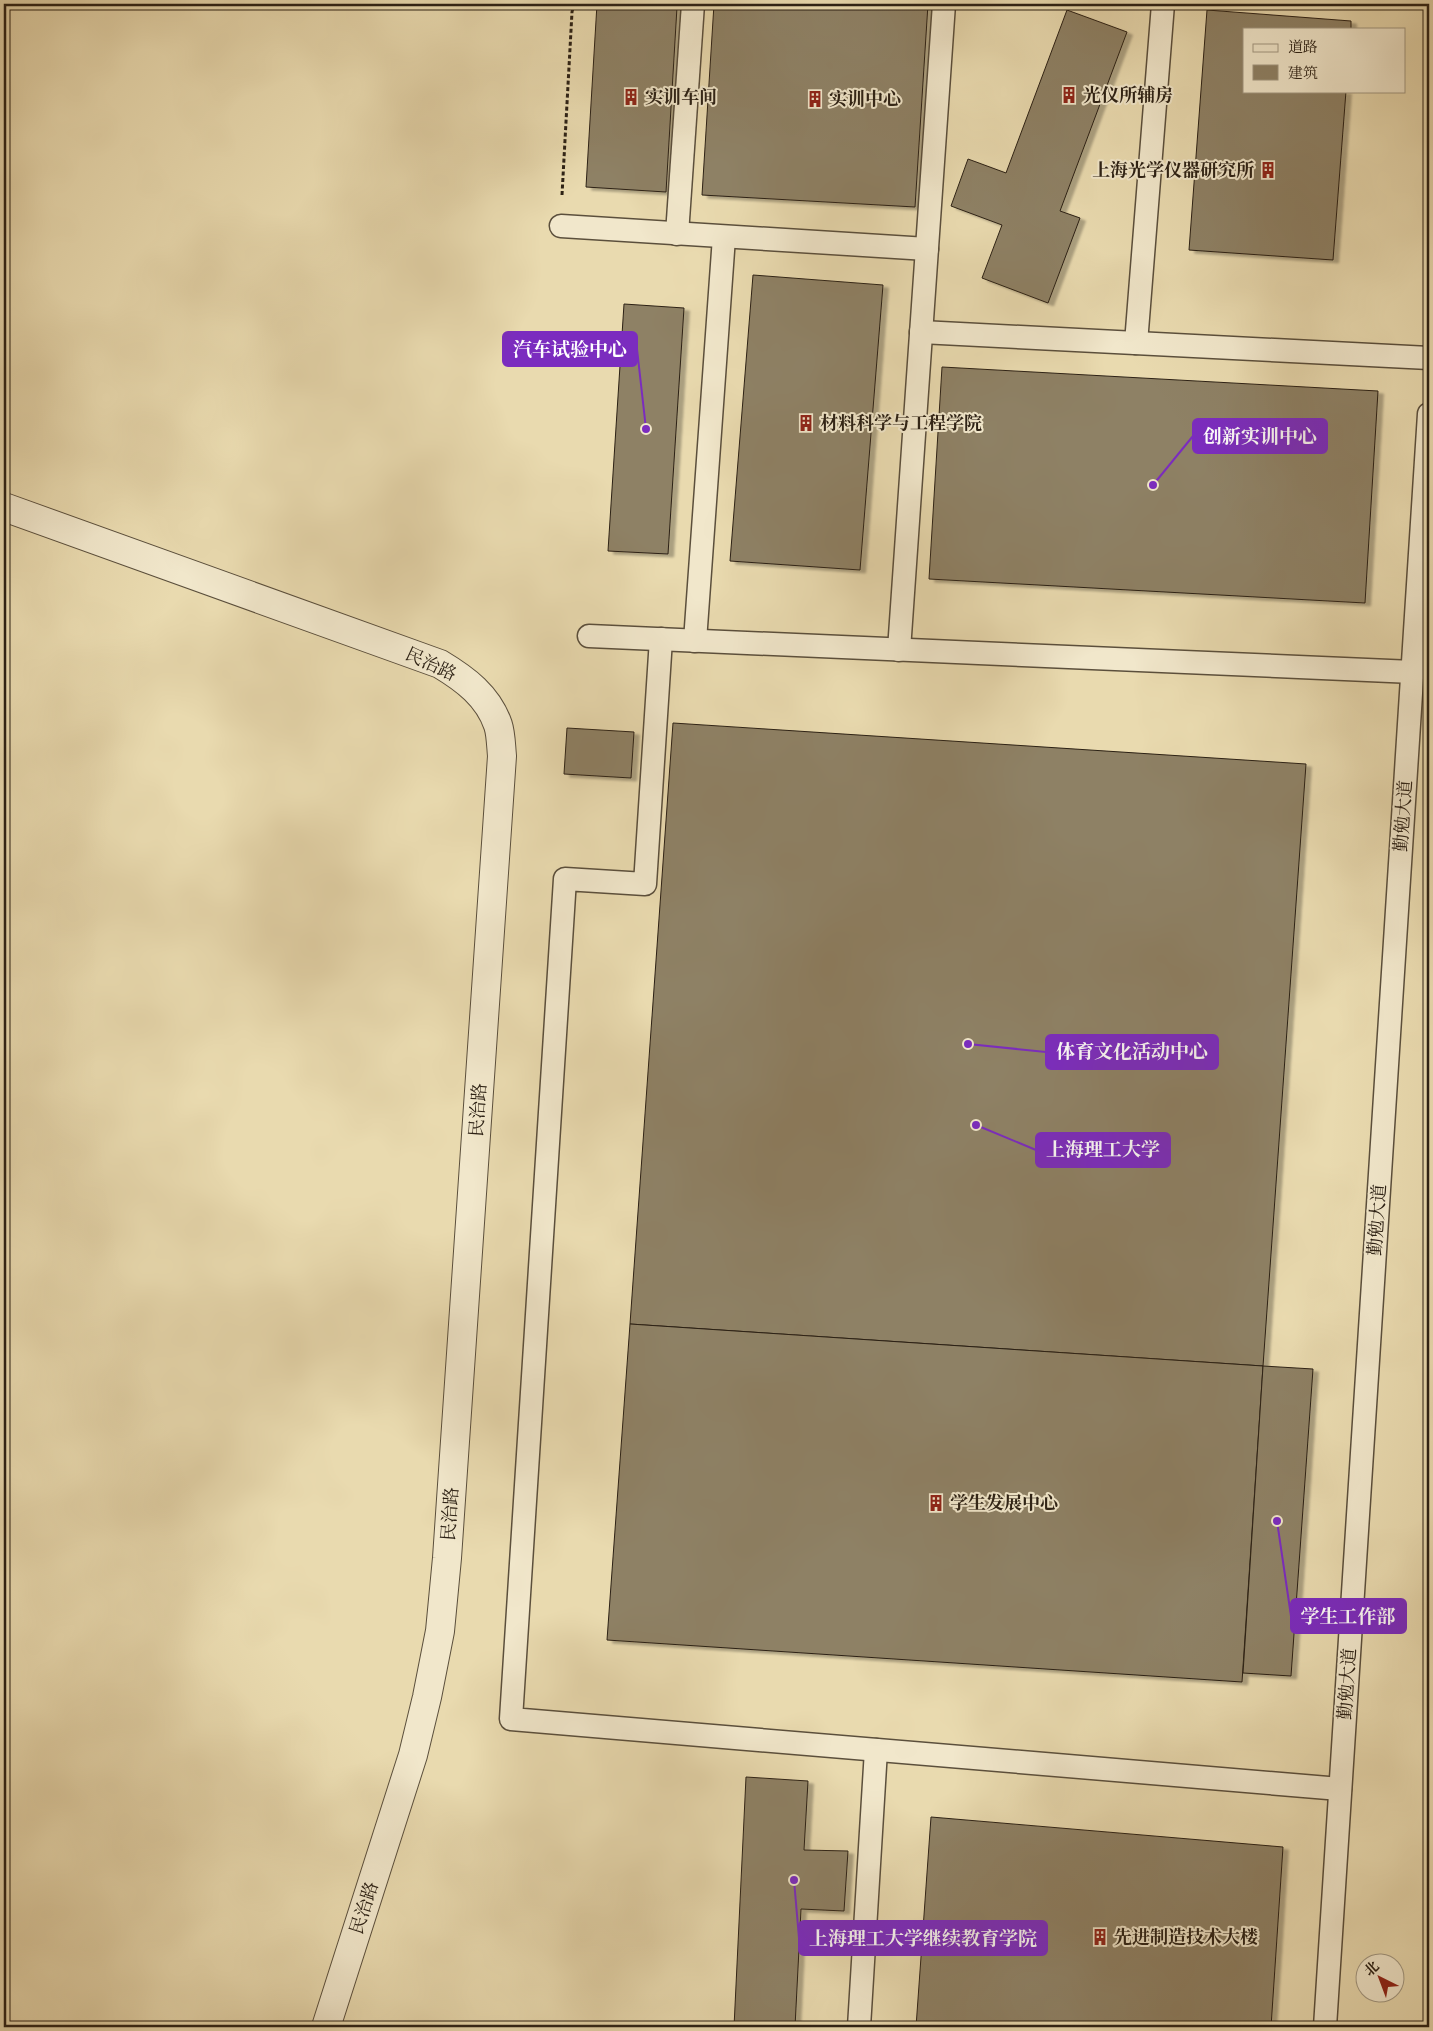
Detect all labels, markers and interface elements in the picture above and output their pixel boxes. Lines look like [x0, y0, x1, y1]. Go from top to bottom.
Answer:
legend [1243, 28, 1406, 92]
text: 道路 [1288, 38, 1318, 56]
text: 建筑 [1288, 64, 1318, 82]
place label: 光仪所辅房 [1083, 84, 1173, 106]
building icon: 光仪所辅房 [1059, 85, 1079, 105]
place label: 实训车间 [645, 86, 717, 108]
building icon: 实训车间 [621, 87, 641, 107]
place label: 实训中心 [829, 88, 901, 110]
building icon: 实训中心 [805, 89, 825, 109]
place label: 上海光学仪器研究所 [1092, 159, 1255, 181]
building icon: 上海光学仪器研究所 [1258, 160, 1278, 180]
callout: 汽车试验中心 [503, 332, 637, 366]
text: 汽车试验中心 [513, 338, 627, 361]
place label: 材料科学与工程学院 [820, 412, 982, 434]
building icon: 材料科学与工程学院 [796, 413, 816, 433]
callout: 创新实训中心 [1193, 419, 1327, 453]
text: 创新实训中心 [1203, 425, 1317, 448]
street label: 民治路 [402, 643, 460, 685]
street label: 勤勉大道 [1390, 779, 1416, 853]
callout: 体育文化活动中心 [1046, 1035, 1218, 1069]
text: 体育文化活动中心 [1056, 1040, 1208, 1063]
street label: 民治路 [465, 1082, 491, 1138]
callout: 上海理工大学 [1036, 1133, 1170, 1167]
text: 上海理工大学 [1046, 1138, 1160, 1161]
street label: 勤勉大道 [1364, 1183, 1390, 1257]
street label: 民治路 [437, 1486, 463, 1542]
place label: 学生发展中心 [950, 1492, 1058, 1514]
building icon: 学生发展中心 [926, 1493, 946, 1513]
callout: 学生工作部 [1291, 1599, 1406, 1633]
text: 学生工作部 [1300, 1605, 1396, 1628]
street label: 勤勉大道 [1334, 1647, 1360, 1721]
street label: 民治路 [345, 1879, 383, 1937]
callout: 上海理工大学继续教育学院 [799, 1921, 1047, 1955]
place label: 先进制造技术大楼 [1114, 1926, 1258, 1948]
text: 上海理工大学继续教育学院 [809, 1927, 1037, 1950]
building icon: 先进制造技术大楼 [1090, 1927, 1110, 1947]
north arrow [1356, 1954, 1406, 2004]
text: 北 [1361, 1958, 1383, 1980]

